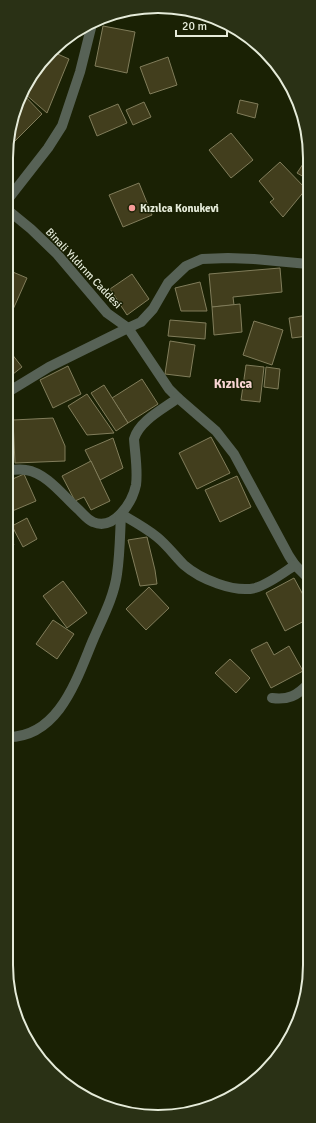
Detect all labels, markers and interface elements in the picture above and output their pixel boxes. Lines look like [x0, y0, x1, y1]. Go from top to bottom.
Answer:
scale bar [176, 12, 227, 38]
text: 20 m [182, 19, 207, 34]
place label: Kızılca Konukevi [140, 202, 219, 215]
marker: Kızılca Konukevi [127, 203, 137, 213]
street label: Binali Yıldırım Caddesi [43, 225, 124, 311]
district label: Kızılca [214, 376, 253, 392]

